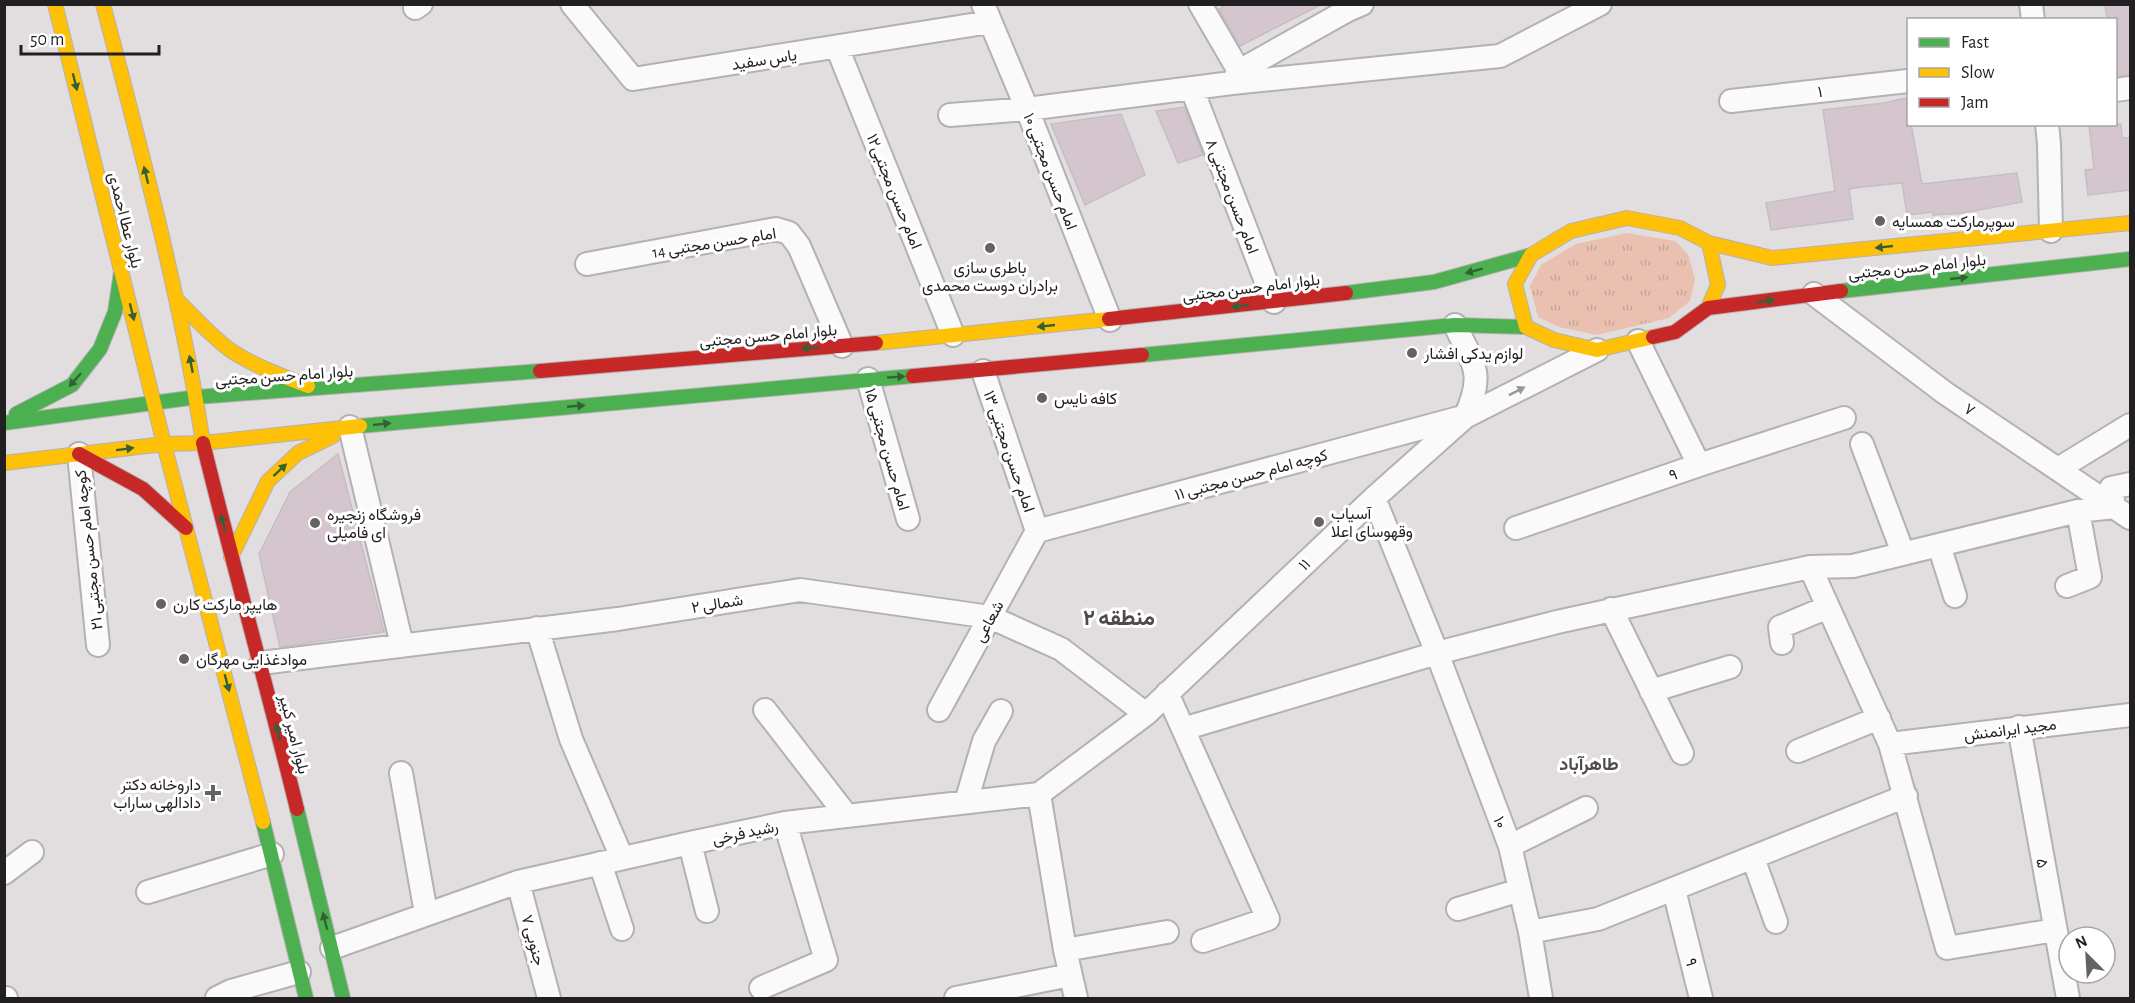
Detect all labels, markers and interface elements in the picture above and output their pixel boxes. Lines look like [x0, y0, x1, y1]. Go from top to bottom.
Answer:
scale bar [21, 18, 159, 56]
legend [1907, 18, 2117, 126]
text: 50 m [30, 31, 64, 49]
text: Fast [1961, 34, 1989, 52]
street label: یاس سفید [731, 47, 798, 75]
text: Slow [1961, 64, 1994, 82]
one-way arrow [70, 72, 80, 91]
street label: ۱ [1817, 84, 1823, 100]
text: Jam [1961, 94, 1989, 112]
street label: امام حسن مجتبی ۱۰ [1019, 111, 1080, 233]
street label: امام حسن مجتبی۱۲ [862, 132, 924, 252]
street label: امام حسن مجتبی ۸ [1201, 137, 1261, 257]
one-way arrow [141, 165, 150, 183]
street label: بلوار عطا احمدی [103, 171, 145, 270]
marker: سوپرمارکت همسایه [1873, 214, 1887, 228]
place label: سوپرمارکت همسایه [1892, 214, 2015, 233]
street label: امام حسن مجتبی 14 [651, 225, 778, 263]
marker: باطری سازی برادران دوست محمدی [983, 241, 997, 255]
one-way arrow [1875, 242, 1894, 252]
street label: بلوار امام حسن مجتبی [1847, 252, 1987, 284]
place label: باطری سازی برادران دوست محمدی [922, 260, 1058, 296]
one-way arrow [1465, 267, 1483, 276]
street label: بلوار امام حسن مجتبی [1181, 272, 1321, 306]
one-way arrow [1950, 273, 1969, 282]
one-way arrow [1756, 296, 1775, 305]
one-way arrow [1231, 301, 1250, 311]
one-way arrow [127, 303, 137, 321]
one-way arrow [1037, 321, 1056, 331]
street label: بلوار امام حسن مجتبی [698, 322, 838, 352]
one-way arrow [801, 344, 820, 353]
marker: لوازم یدکی افشار [1405, 346, 1419, 360]
place label: لوازم یدکی افشار [1423, 346, 1523, 364]
one-way arrow [186, 355, 195, 374]
street label: بلوار امام حسن مجتبی [215, 363, 354, 391]
one-way arrow [68, 372, 82, 387]
one-way arrow [886, 373, 905, 382]
street label: امام حسن مجتبی ۱۵ [860, 386, 912, 513]
one-way arrow [1509, 386, 1526, 396]
street label: امام حسن مجتبی ۱۳ [979, 389, 1037, 515]
marker: کافه نایس [1035, 391, 1049, 405]
place label: کافه نایس [1054, 391, 1117, 409]
one-way arrow [567, 401, 586, 411]
street label: ۷ [1961, 401, 1978, 419]
one-way arrow [372, 419, 391, 429]
one-way arrow [116, 444, 135, 453]
street label: کوچه امام حسن مجتبی ۱۱ [1173, 447, 1330, 506]
one-way arrow [272, 464, 287, 477]
street label: ۹ [1667, 466, 1680, 484]
street label: کوچه امام حسن مجتبی ۲۱ [73, 469, 108, 631]
place label: آسیاب وقهوسای اعلا [1331, 506, 1413, 542]
place label: فروشگاه زنجیره ای فامیلی [327, 507, 421, 543]
one-way arrow [217, 514, 227, 532]
marker: آسیاب وقهوسای اعلا [1312, 515, 1326, 529]
marker: فروشگاه زنجیره ای فامیلی [308, 516, 322, 530]
street label: ۱۱ [1296, 556, 1314, 574]
street label: ۲ شمالی [690, 592, 744, 618]
marker: هایپر مارکت کارن [154, 597, 168, 611]
place label: هایپر مارکت کارن [173, 597, 277, 616]
street label: شعاعی [971, 598, 1008, 646]
district label: منطقه ۲ [1083, 607, 1155, 629]
marker: موادغذایی مهرگان [177, 652, 191, 666]
place label: موادغذایی مهرگان [196, 652, 307, 670]
one-way arrow [223, 674, 232, 692]
street label: بلوار امیر کبیر [274, 692, 312, 776]
street label: مجید ایرانمنش [1963, 716, 2058, 746]
one-way arrow [272, 723, 282, 741]
district label: طاهرآباد [1559, 755, 1619, 775]
place label: داروخانه دکتر دادالهی ساراب [113, 777, 201, 813]
marker: داروخانه دکتر دادالهی ساراب [206, 786, 220, 800]
street label: ۱۰ [1491, 814, 1510, 831]
street label: رشید فرخی [711, 818, 780, 850]
street label: ۵ [2033, 857, 2051, 869]
one-way arrow [319, 912, 329, 930]
street label: ۷ جنوبی [517, 913, 548, 968]
north arrow [2057, 925, 2117, 985]
text: N [2073, 933, 2090, 952]
street label: ۹ [1682, 957, 1700, 968]

